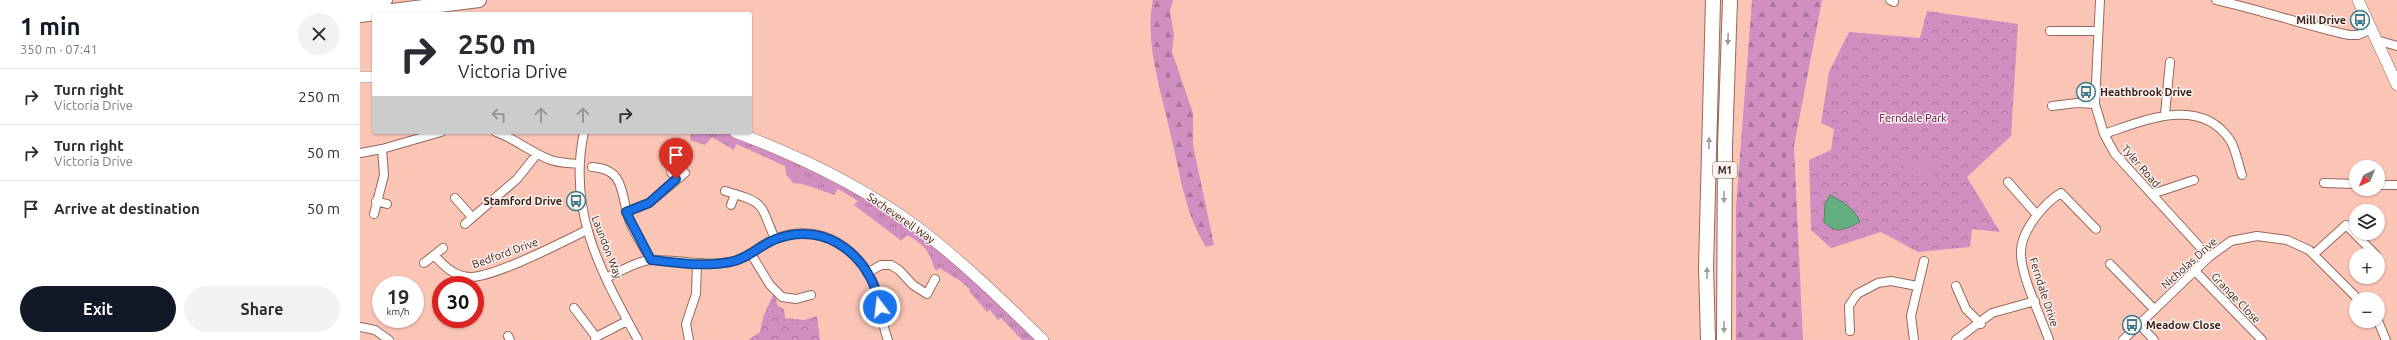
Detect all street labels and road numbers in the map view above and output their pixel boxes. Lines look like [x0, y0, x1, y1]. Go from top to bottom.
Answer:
street label: Tyler Road [2119, 142, 2163, 190]
road number: M1 [1713, 162, 1737, 178]
street label: Sacheverell Way [865, 190, 938, 246]
street label: Laundon Way [589, 214, 625, 281]
street label: Nicholas Drive [2159, 235, 2219, 291]
street label: Bedford Drive [470, 236, 540, 270]
street label: Ferndale Drive [2027, 256, 2061, 328]
street label: Grange Close [2209, 270, 2263, 326]

